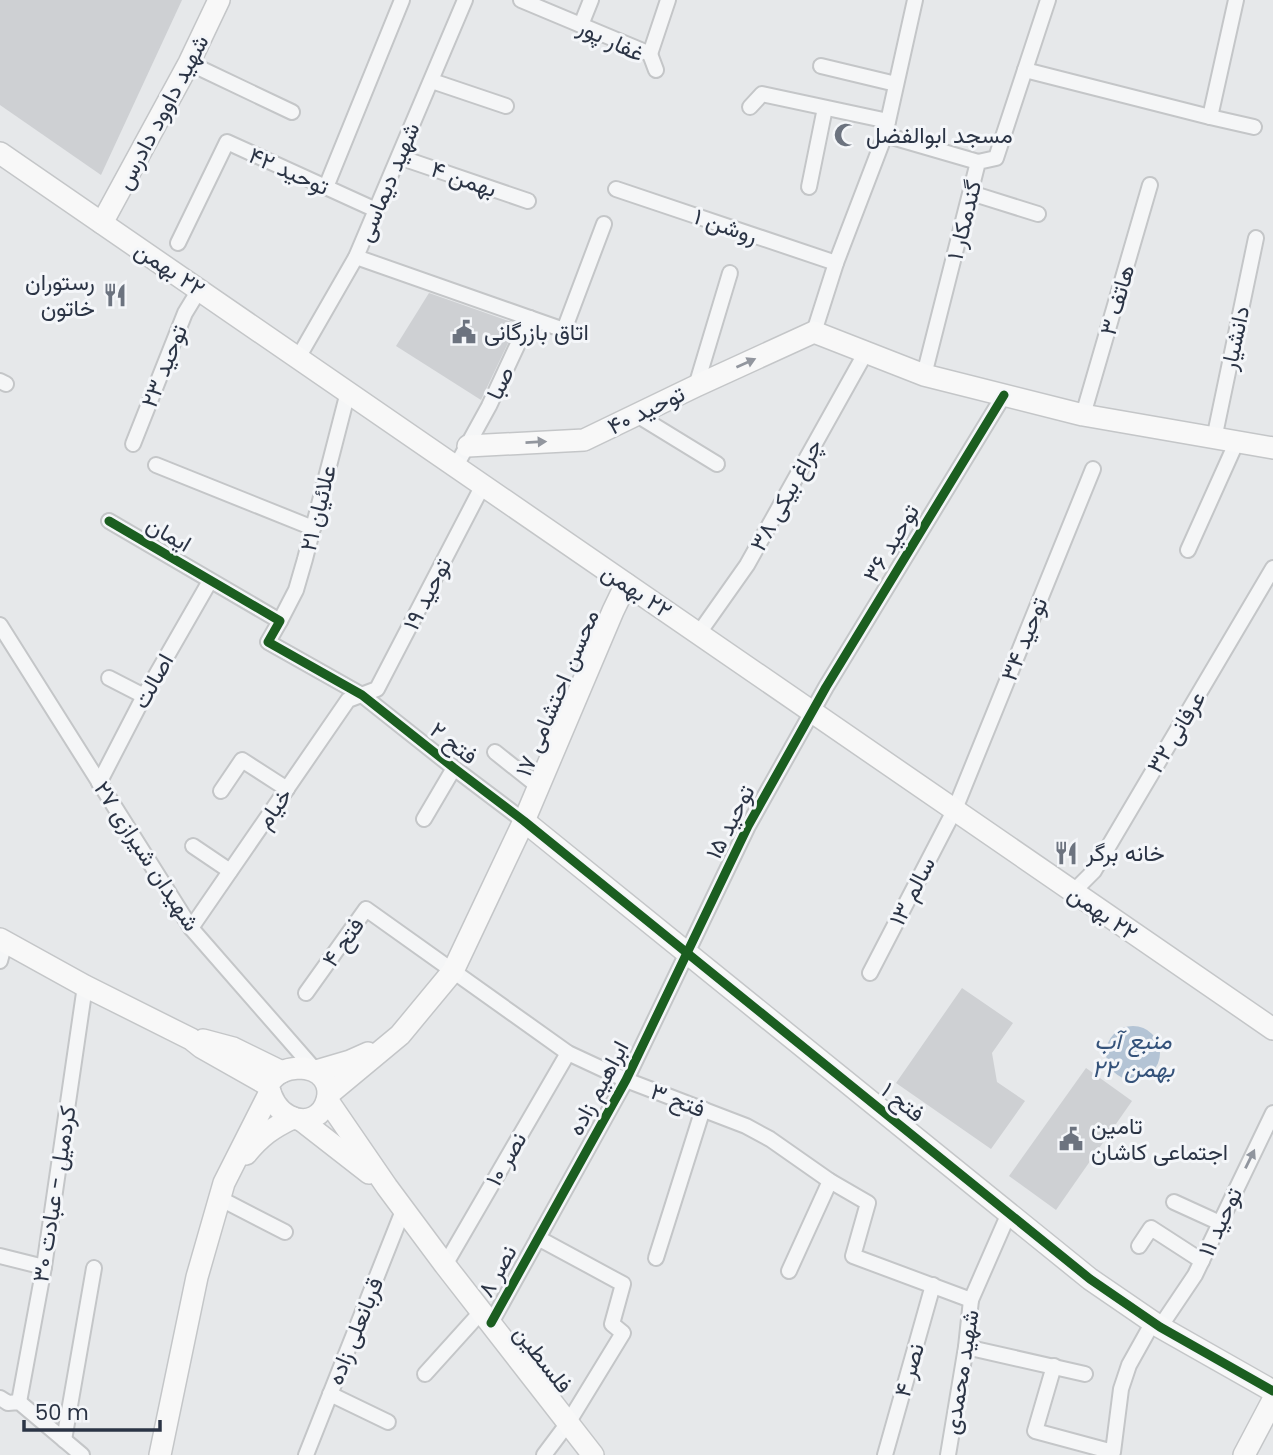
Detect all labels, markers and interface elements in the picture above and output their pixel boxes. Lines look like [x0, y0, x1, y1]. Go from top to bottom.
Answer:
street label: غفار پور [572, 10, 649, 69]
street label: شهید داوود دادرس [108, 29, 216, 195]
street label: شهید دیماسی [349, 117, 427, 247]
place label: مسجد ابوالفضل [866, 119, 1013, 151]
mosque icon: مسجد ابوالفضل [832, 121, 860, 149]
street label: توحید ۴۲ [244, 139, 334, 203]
street label: بهمن ۴ [427, 153, 501, 205]
street label: گندمکار ۱ [939, 177, 989, 263]
street label: روشن ۱ [690, 200, 762, 252]
street label: ٢٢ بهمن [129, 234, 211, 304]
street label: هاتف ۳ [1092, 261, 1142, 339]
place label: رستوران خاتون [25, 266, 95, 324]
restaurant icon: رستوران خاتون [101, 281, 129, 309]
street label: دانشیار [1212, 303, 1257, 374]
place label: اتاق بازرگانی [484, 316, 589, 348]
public building icon: اتاق بازرگانی [450, 318, 478, 346]
street label: توحید ۲۳ [133, 320, 195, 412]
one-way arrow [736, 357, 756, 369]
street label: صبا [478, 361, 522, 405]
street label: توحید ۴۰ [602, 378, 690, 442]
street label: چراغ بیکی ۳۸ [742, 433, 830, 557]
one-way arrow [525, 437, 547, 448]
street label: علائیان ۲۱ [292, 462, 344, 554]
street label: توحید ۳۶ [855, 498, 927, 588]
street label: ایمان [141, 508, 197, 560]
street label: توحید ۱۹ [395, 552, 459, 636]
street label: ٢٢ بهمن [596, 556, 678, 626]
street label: توحید ۳۴ [993, 592, 1055, 686]
street label: محسن احتشامی ۱۷ [507, 605, 607, 781]
street label: اصالت [125, 648, 181, 714]
street label: عرفانی ۳۲ [1139, 685, 1213, 779]
street label: فتح ۲ [423, 714, 485, 772]
street label: شهیدان شیرازی ۲۷ [86, 775, 208, 937]
street label: توحید ۱۵ [698, 779, 762, 865]
street label: خیام [248, 781, 300, 835]
place label: خانه برگر [1085, 837, 1165, 869]
restaurant icon: خانه برگر [1052, 839, 1080, 867]
street label: سالم ۱۳ [881, 851, 943, 931]
street label: ٢٢ بهمن [1062, 877, 1144, 949]
street label: فتح ۴ [314, 911, 372, 973]
water label: منبع آب ۲۲ بهمن [1092, 1024, 1175, 1085]
street label: ابراهیم زاده [560, 1035, 636, 1141]
street label: فتح ۳ [646, 1075, 710, 1125]
street label: فتح ۱ [875, 1075, 931, 1129]
street label: کردمیل - عبادت ۳۰ [24, 1104, 84, 1284]
place label: تامین اجتماعی کاشان [1091, 1110, 1228, 1168]
public building icon: تامین اجتماعی کاشان [1057, 1125, 1085, 1153]
street label: نصر ۱۰ [478, 1126, 534, 1192]
one-way arrow [1245, 1149, 1256, 1169]
street label: توحید ۱۱ [1190, 1182, 1250, 1262]
street label: نصر ۸ [470, 1239, 524, 1303]
street label: قربانعلی زاده [319, 1273, 391, 1389]
street label: شهید محمدی [935, 1307, 987, 1437]
street label: فلسطین [506, 1318, 580, 1400]
street label: نصر ۴ [886, 1339, 932, 1401]
scale bar [24, 1388, 161, 1432]
text: 50 m [35, 1398, 89, 1427]

